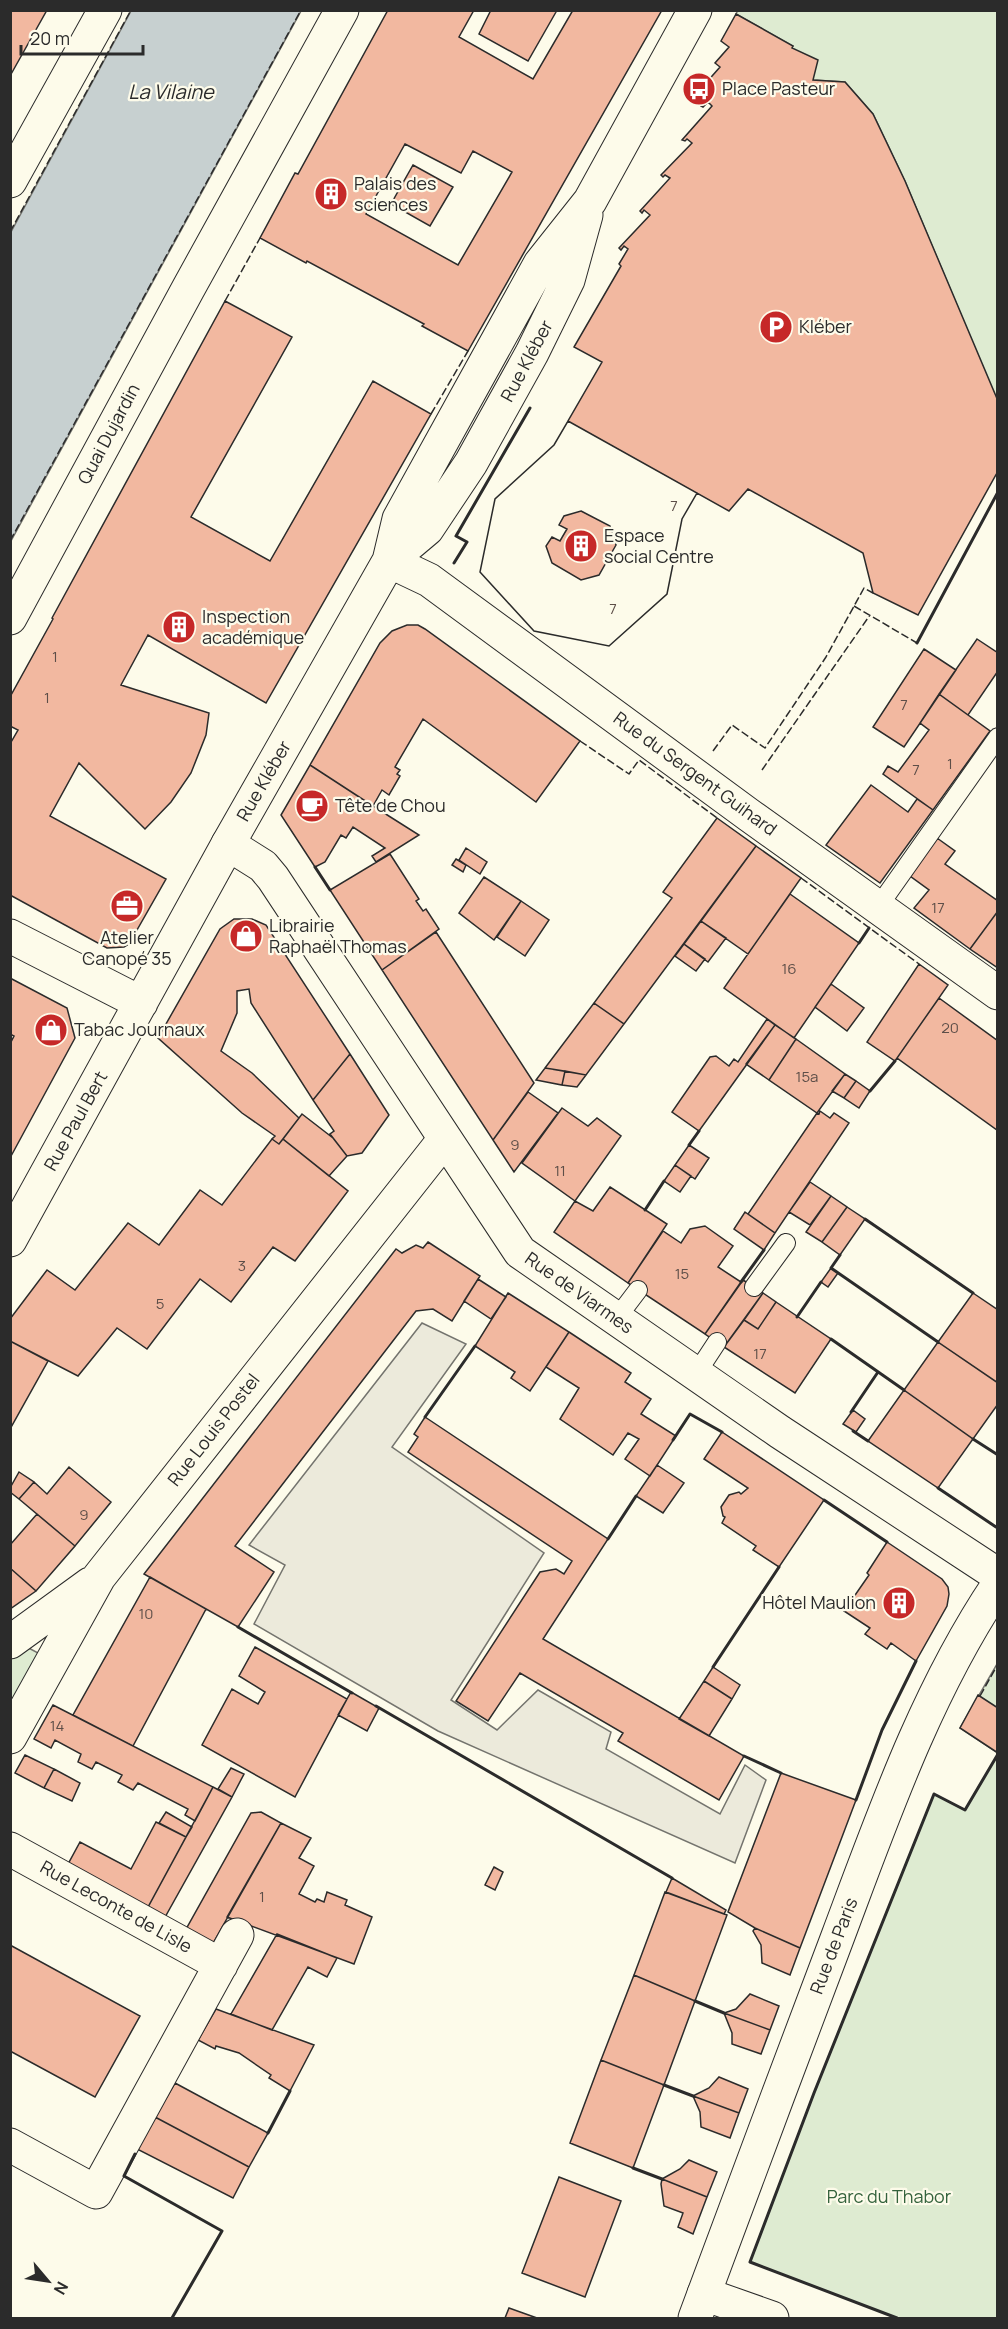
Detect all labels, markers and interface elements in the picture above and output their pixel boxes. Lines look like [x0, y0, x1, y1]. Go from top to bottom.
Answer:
scale bar [21, 18, 142, 56]
text: 20 m [30, 26, 70, 50]
bus stop icon: Place Pasteur [681, 71, 717, 107]
place label: Place Pasteur [722, 76, 836, 100]
water label: La Vilaine [128, 78, 215, 105]
place label: Palais des sciences [354, 171, 437, 216]
building icon: Palais des sciences [313, 176, 349, 212]
parking icon: Kléber [758, 309, 794, 345]
place label: Kléber [799, 314, 853, 338]
street label: Rue Kléber [495, 315, 558, 406]
street label: Quai Dujardin [72, 379, 145, 488]
house number: 7 [670, 495, 678, 516]
place label: Espace social Centre [604, 523, 714, 568]
building icon: Espace social Centre [563, 528, 599, 564]
house number: 7 [609, 598, 617, 619]
place label: Inspection académique [202, 604, 304, 649]
building icon: Inspection académique [161, 609, 197, 645]
house number: 1 [52, 646, 58, 667]
house number: 1 [44, 687, 50, 708]
house number: 7 [900, 694, 908, 715]
street label: Rue du Sergent Guihard [609, 706, 782, 841]
street label: Rue Kléber [230, 735, 296, 825]
house number: 1 [947, 753, 953, 774]
house number: 7 [912, 759, 920, 780]
cafe icon: Tête de Chou [294, 788, 330, 824]
place label: Tête de Chou [335, 793, 446, 817]
office icon: Atelier Canopé 35 [109, 888, 145, 924]
house number: 17 [931, 897, 945, 918]
place label: Librairie Raphaël Thomas [269, 913, 407, 958]
shop icon: Librairie Raphaël Thomas [228, 918, 264, 954]
place label: Atelier Canopé 35 [82, 925, 172, 970]
house number: 16 [781, 958, 797, 979]
shop icon: Tabac Journaux [33, 1012, 69, 1048]
place label: Tabac Journaux [74, 1017, 205, 1041]
house number: 20 [941, 1017, 959, 1038]
street label: Rue Paul Bert [38, 1066, 112, 1175]
house number: 15a [796, 1066, 818, 1087]
house number: 9 [510, 1134, 520, 1155]
house number: 11 [554, 1160, 566, 1181]
street label: Rue de Viarmes [521, 1246, 639, 1339]
house number: 3 [238, 1255, 246, 1276]
house number: 15 [675, 1263, 689, 1284]
house number: 5 [156, 1293, 164, 1314]
house number: 17 [753, 1343, 767, 1364]
street label: Rue Louis Postel [162, 1368, 265, 1490]
house number: 9 [79, 1504, 89, 1525]
building icon: Hôtel Maulion [881, 1585, 917, 1621]
place label: Hôtel Maulion [762, 1590, 876, 1614]
house number: 10 [139, 1603, 154, 1624]
house number: 14 [50, 1715, 64, 1736]
street label: Rue Leconte de Lisle [36, 1854, 197, 1958]
house number: 1 [259, 1886, 265, 1907]
street label: Rue de Paris [804, 1894, 862, 1997]
park label: Parc du Thabor [827, 2184, 952, 2208]
north arrow [18, 2251, 78, 2311]
text: N [49, 2278, 74, 2299]

